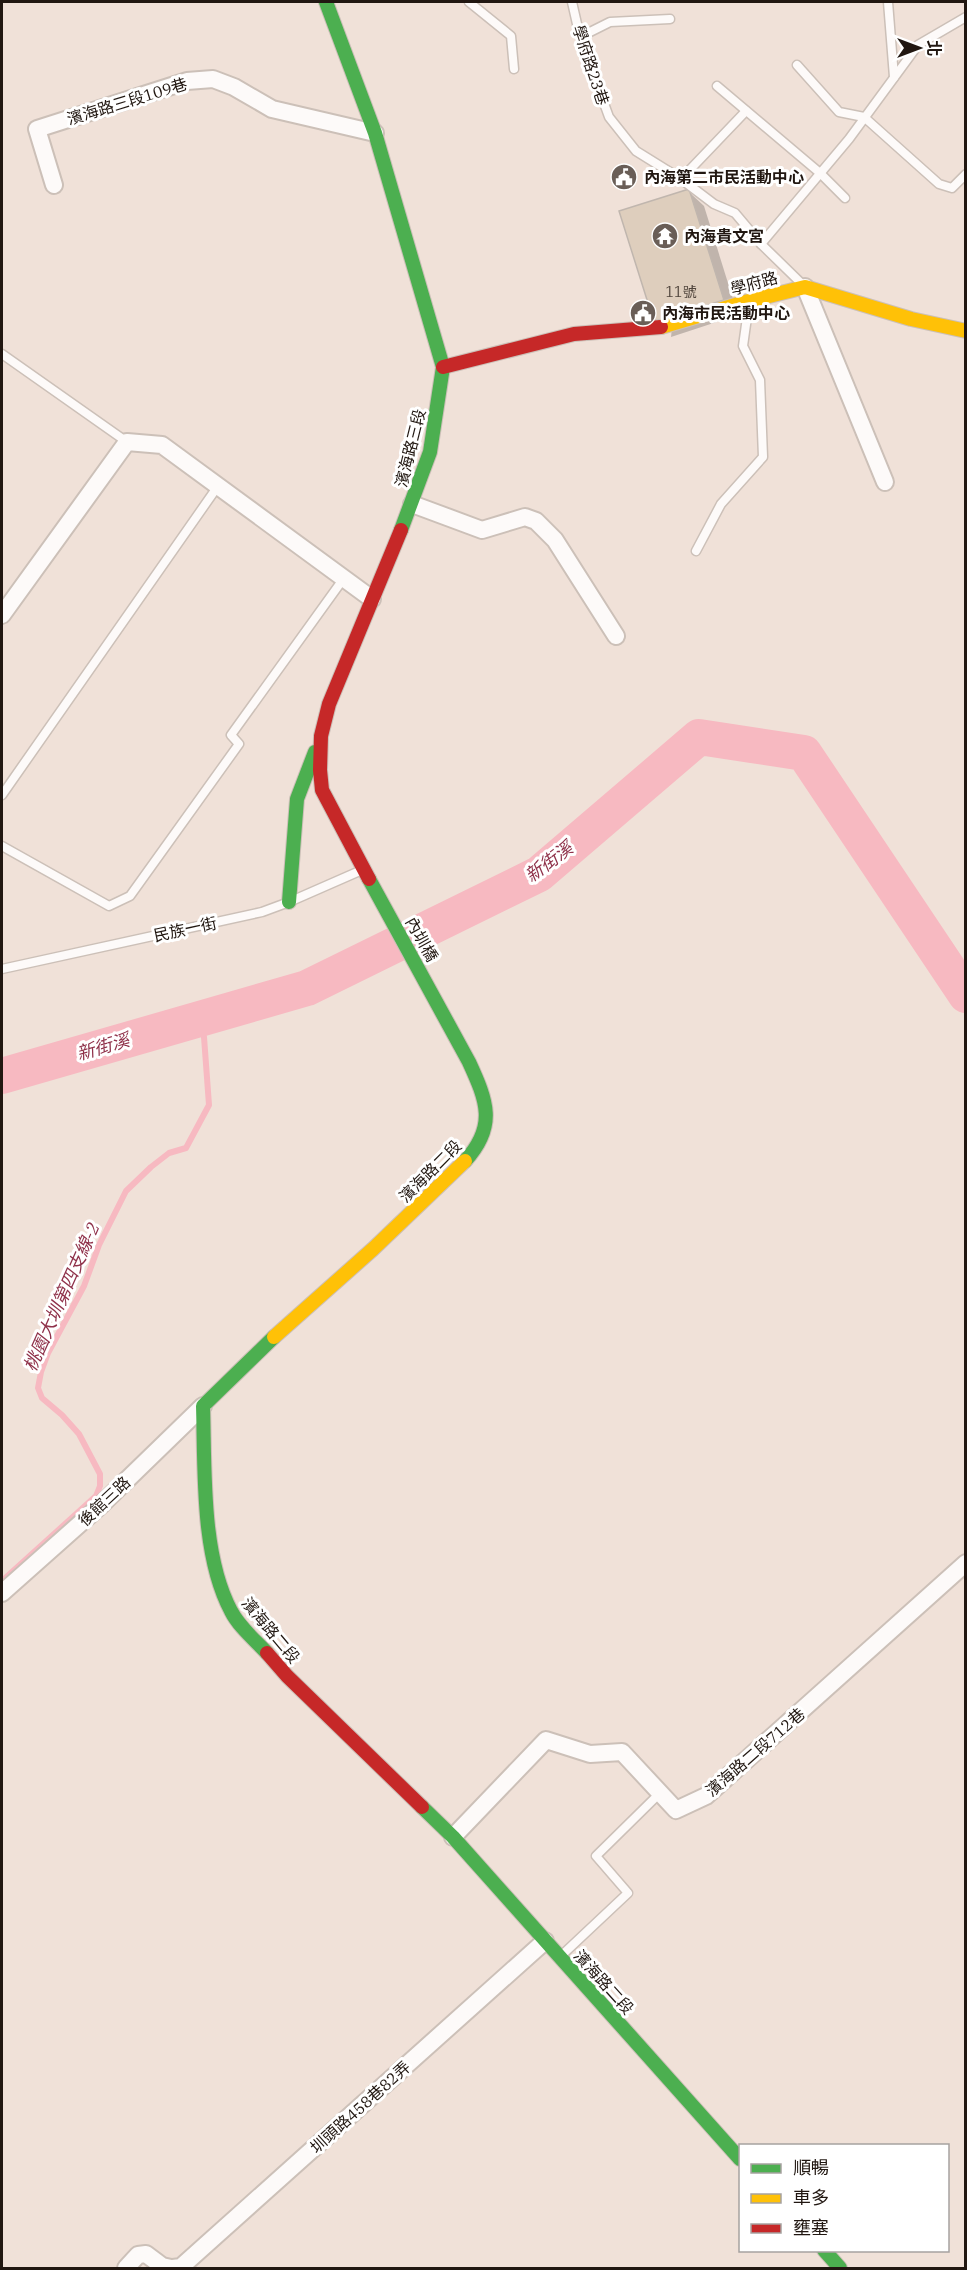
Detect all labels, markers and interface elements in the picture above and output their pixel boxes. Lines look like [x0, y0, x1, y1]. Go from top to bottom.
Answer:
north arrow [889, 18, 949, 78]
street label: 學府路23巷 [569, 22, 613, 108]
text: 北 [924, 40, 944, 56]
street label: 濱海路三段109巷 [64, 73, 190, 129]
public building icon: 內海第二市民活動中心 [609, 162, 639, 192]
place label: 內海第二市民活動中心 [644, 167, 804, 187]
temple icon: 內海貴文宮 [650, 221, 680, 251]
place label: 內海貴文宮 [684, 226, 764, 246]
street label: 學府路 [728, 267, 780, 299]
house number: 11號 [666, 283, 696, 301]
public building icon: 內海市民活動中心 [628, 298, 658, 328]
place label: 內海市民活動中心 [662, 303, 790, 323]
street label: 濱海路三段 [391, 407, 429, 489]
water label: 新街溪 [520, 834, 580, 887]
street label: 民族一街 [152, 913, 218, 945]
street label: 內圳橋 [402, 913, 442, 965]
water label: 新街溪 [74, 1027, 135, 1065]
street label: 濱海路二段 [395, 1136, 465, 1206]
water label: 桃園大圳第四支線-2 [18, 1219, 105, 1375]
street label: 後館三路 [74, 1472, 134, 1530]
street label: 濱海路二段 [238, 1593, 304, 1667]
street label: 濱海路二段712巷 [701, 1704, 809, 1800]
street label: 濱海路二段 [570, 1946, 638, 2018]
street label: 圳頭路458巷82弄 [306, 2057, 414, 2157]
legend [739, 2144, 949, 2252]
text: 順暢 [793, 2156, 829, 2179]
text: 車多 [793, 2186, 829, 2209]
text: 壅塞 [793, 2216, 829, 2239]

